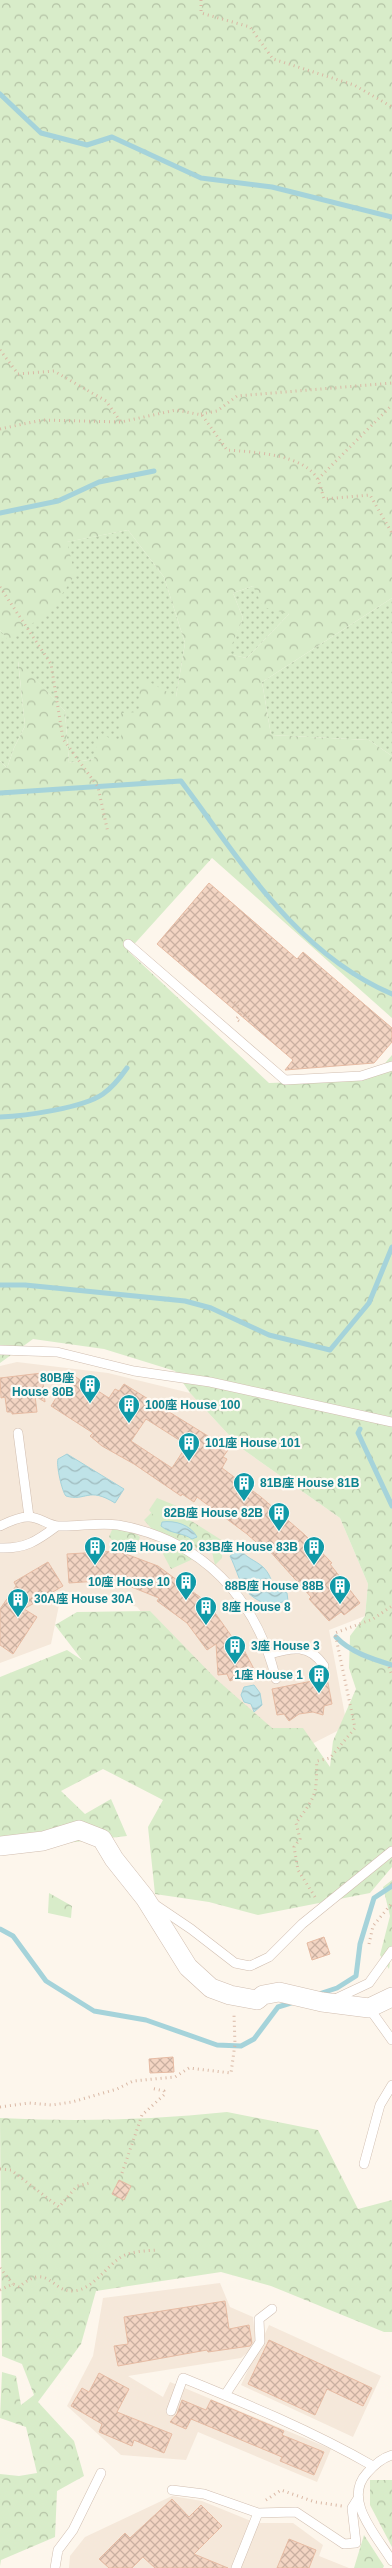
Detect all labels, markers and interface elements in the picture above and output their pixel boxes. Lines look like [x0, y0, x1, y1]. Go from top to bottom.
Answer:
place label: 80B座 House 80B [12, 1371, 74, 1399]
building icon: 80B座 House 80B [78, 1373, 102, 1404]
building icon: 100座 House 100 [117, 1393, 141, 1424]
place label: 100座 House 100 [145, 1398, 241, 1412]
building icon: 101座 House 101 [177, 1431, 201, 1462]
place label: 101座 House 101 [205, 1436, 301, 1450]
building icon: 81B座 House 81B [232, 1471, 256, 1502]
place label: 81B座 House 81B [260, 1476, 360, 1490]
building icon: 82B座 House 82B [267, 1501, 291, 1532]
place label: 82B座 House 82B [164, 1506, 263, 1520]
building icon: 20座 House 20 [83, 1535, 107, 1566]
building icon: 83B座 House 83B [302, 1535, 326, 1566]
place label: 20座 House 20 [111, 1540, 193, 1554]
place label: 83B座 House 83B [199, 1540, 298, 1554]
building icon: 10座 House 10 [174, 1570, 198, 1601]
building icon: 88B座 House 88B [328, 1574, 352, 1605]
place label: 10座 House 10 [88, 1575, 170, 1589]
place label: 88B座 House 88B [225, 1579, 324, 1593]
building icon: 30A座 House 30A [6, 1587, 30, 1618]
place label: 30A座 House 30A [34, 1592, 134, 1606]
building icon: 8座 House 8 [194, 1595, 218, 1626]
place label: 8座 House 8 [222, 1600, 291, 1614]
building icon: 3座 House 3 [223, 1634, 247, 1665]
place label: 3座 House 3 [251, 1639, 320, 1653]
building icon: 1座 House 1 [307, 1663, 331, 1694]
place label: 1座 House 1 [234, 1668, 303, 1682]

